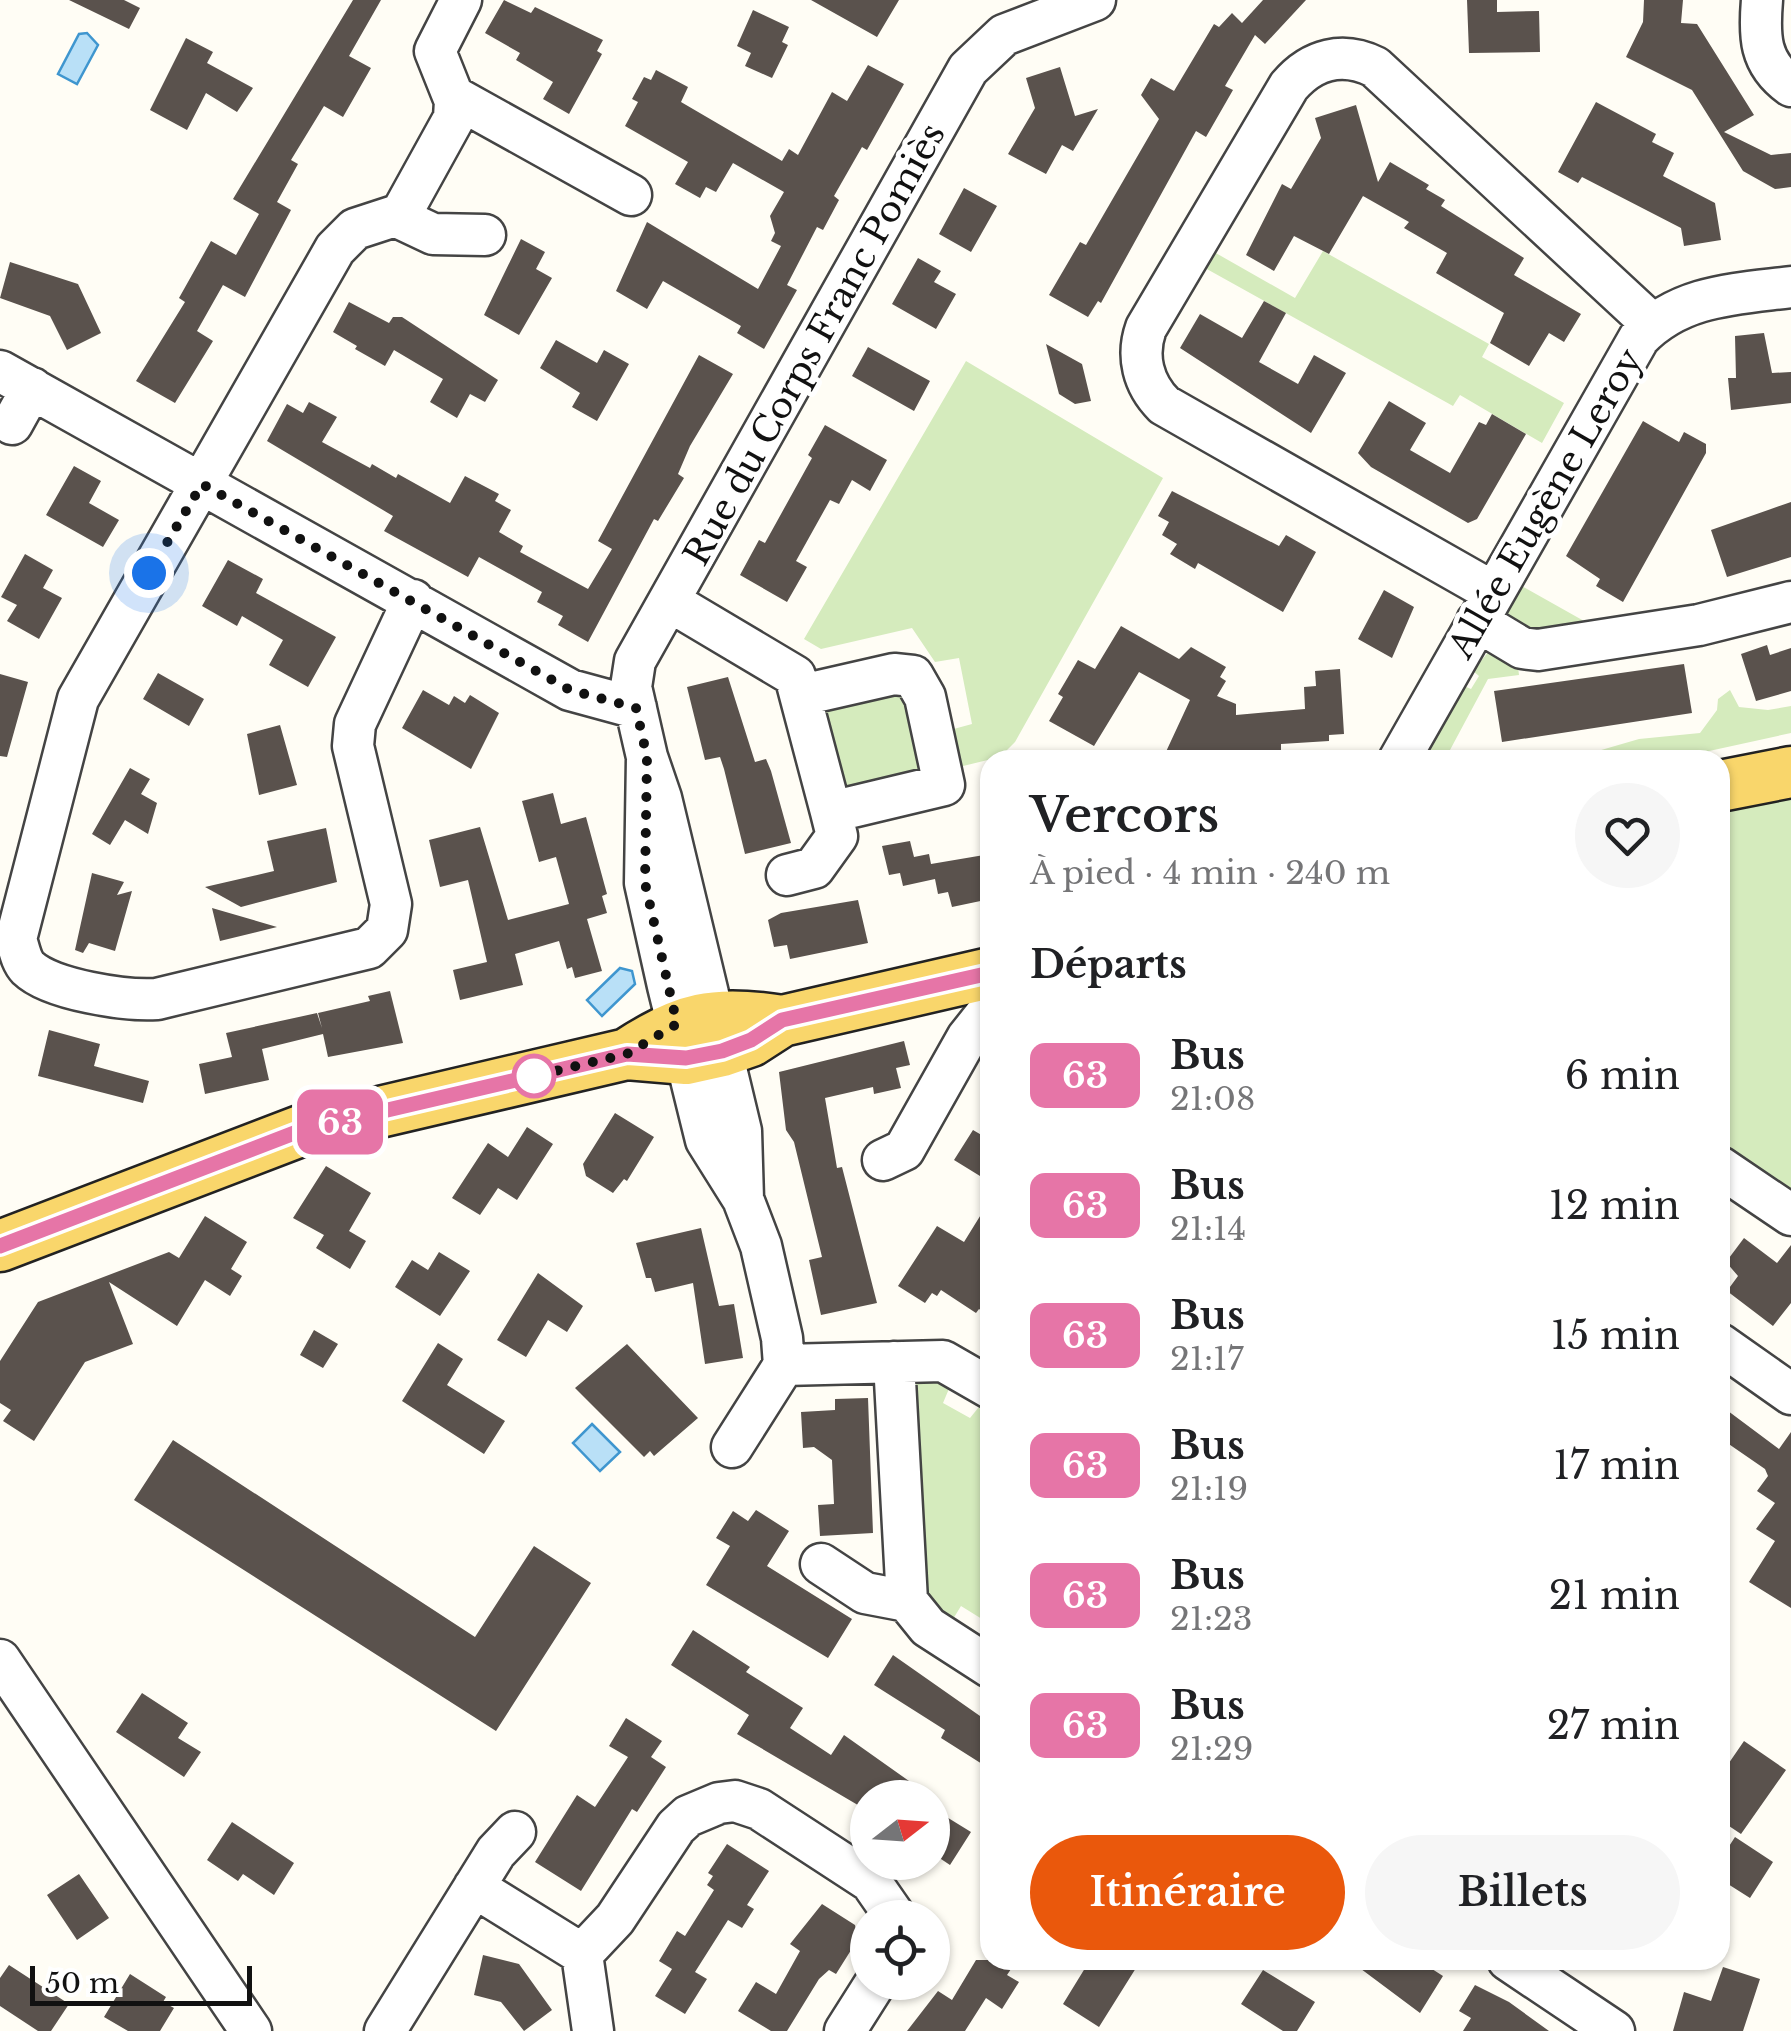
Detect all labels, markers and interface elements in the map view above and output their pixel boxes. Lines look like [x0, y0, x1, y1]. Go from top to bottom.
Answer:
street label: Rue du Corps Franc Pomiès [674, 115, 954, 573]
street label: Allée Eugène Leroy [1438, 341, 1651, 666]
your location [124, 548, 174, 598]
button: heart [1575, 783, 1680, 888]
text: Vercors [1030, 785, 1219, 845]
text: À pied · 4 min · 240 m [1030, 853, 1390, 893]
text: Départs [1030, 941, 1187, 988]
text: Bus [1170, 1032, 1245, 1079]
text: 6 min [1565, 1052, 1680, 1099]
text: 63 [1062, 1054, 1108, 1097]
unlabelled marker [513, 1055, 555, 1097]
text: 21:08 [1170, 1079, 1255, 1119]
line badge: 63 [295, 1090, 385, 1154]
text: 63 [317, 1101, 363, 1144]
text: Bus [1170, 1162, 1245, 1209]
text: 12 min [1549, 1182, 1680, 1229]
text: 63 [1062, 1184, 1108, 1227]
text: 21:14 [1170, 1209, 1246, 1249]
text: Bus [1170, 1292, 1245, 1339]
text: 15 min [1551, 1312, 1680, 1359]
text: 63 [1062, 1314, 1108, 1357]
text: 21:17 [1170, 1339, 1243, 1379]
text: Bus [1170, 1422, 1245, 1469]
text: 17 min [1553, 1442, 1680, 1489]
text: 63 [1062, 1444, 1108, 1487]
text: 21:19 [1170, 1469, 1248, 1509]
text: Bus [1170, 1552, 1245, 1599]
text: 21 min [1549, 1572, 1680, 1619]
text: 63 [1062, 1574, 1108, 1617]
text: 21:23 [1170, 1599, 1253, 1639]
text: Bus [1170, 1682, 1245, 1729]
text: 27 min [1547, 1702, 1680, 1749]
text: 63 [1062, 1704, 1108, 1747]
text: 21:29 [1170, 1729, 1253, 1769]
north arrow [850, 1780, 950, 1880]
map controls [850, 1780, 950, 2000]
button: Itinéraire [1030, 1835, 1345, 1950]
button: Billets [1365, 1835, 1680, 1950]
button: locate [850, 1900, 950, 2000]
scale bar [30, 1961, 252, 2006]
text: 50 m [45, 1966, 119, 2001]

